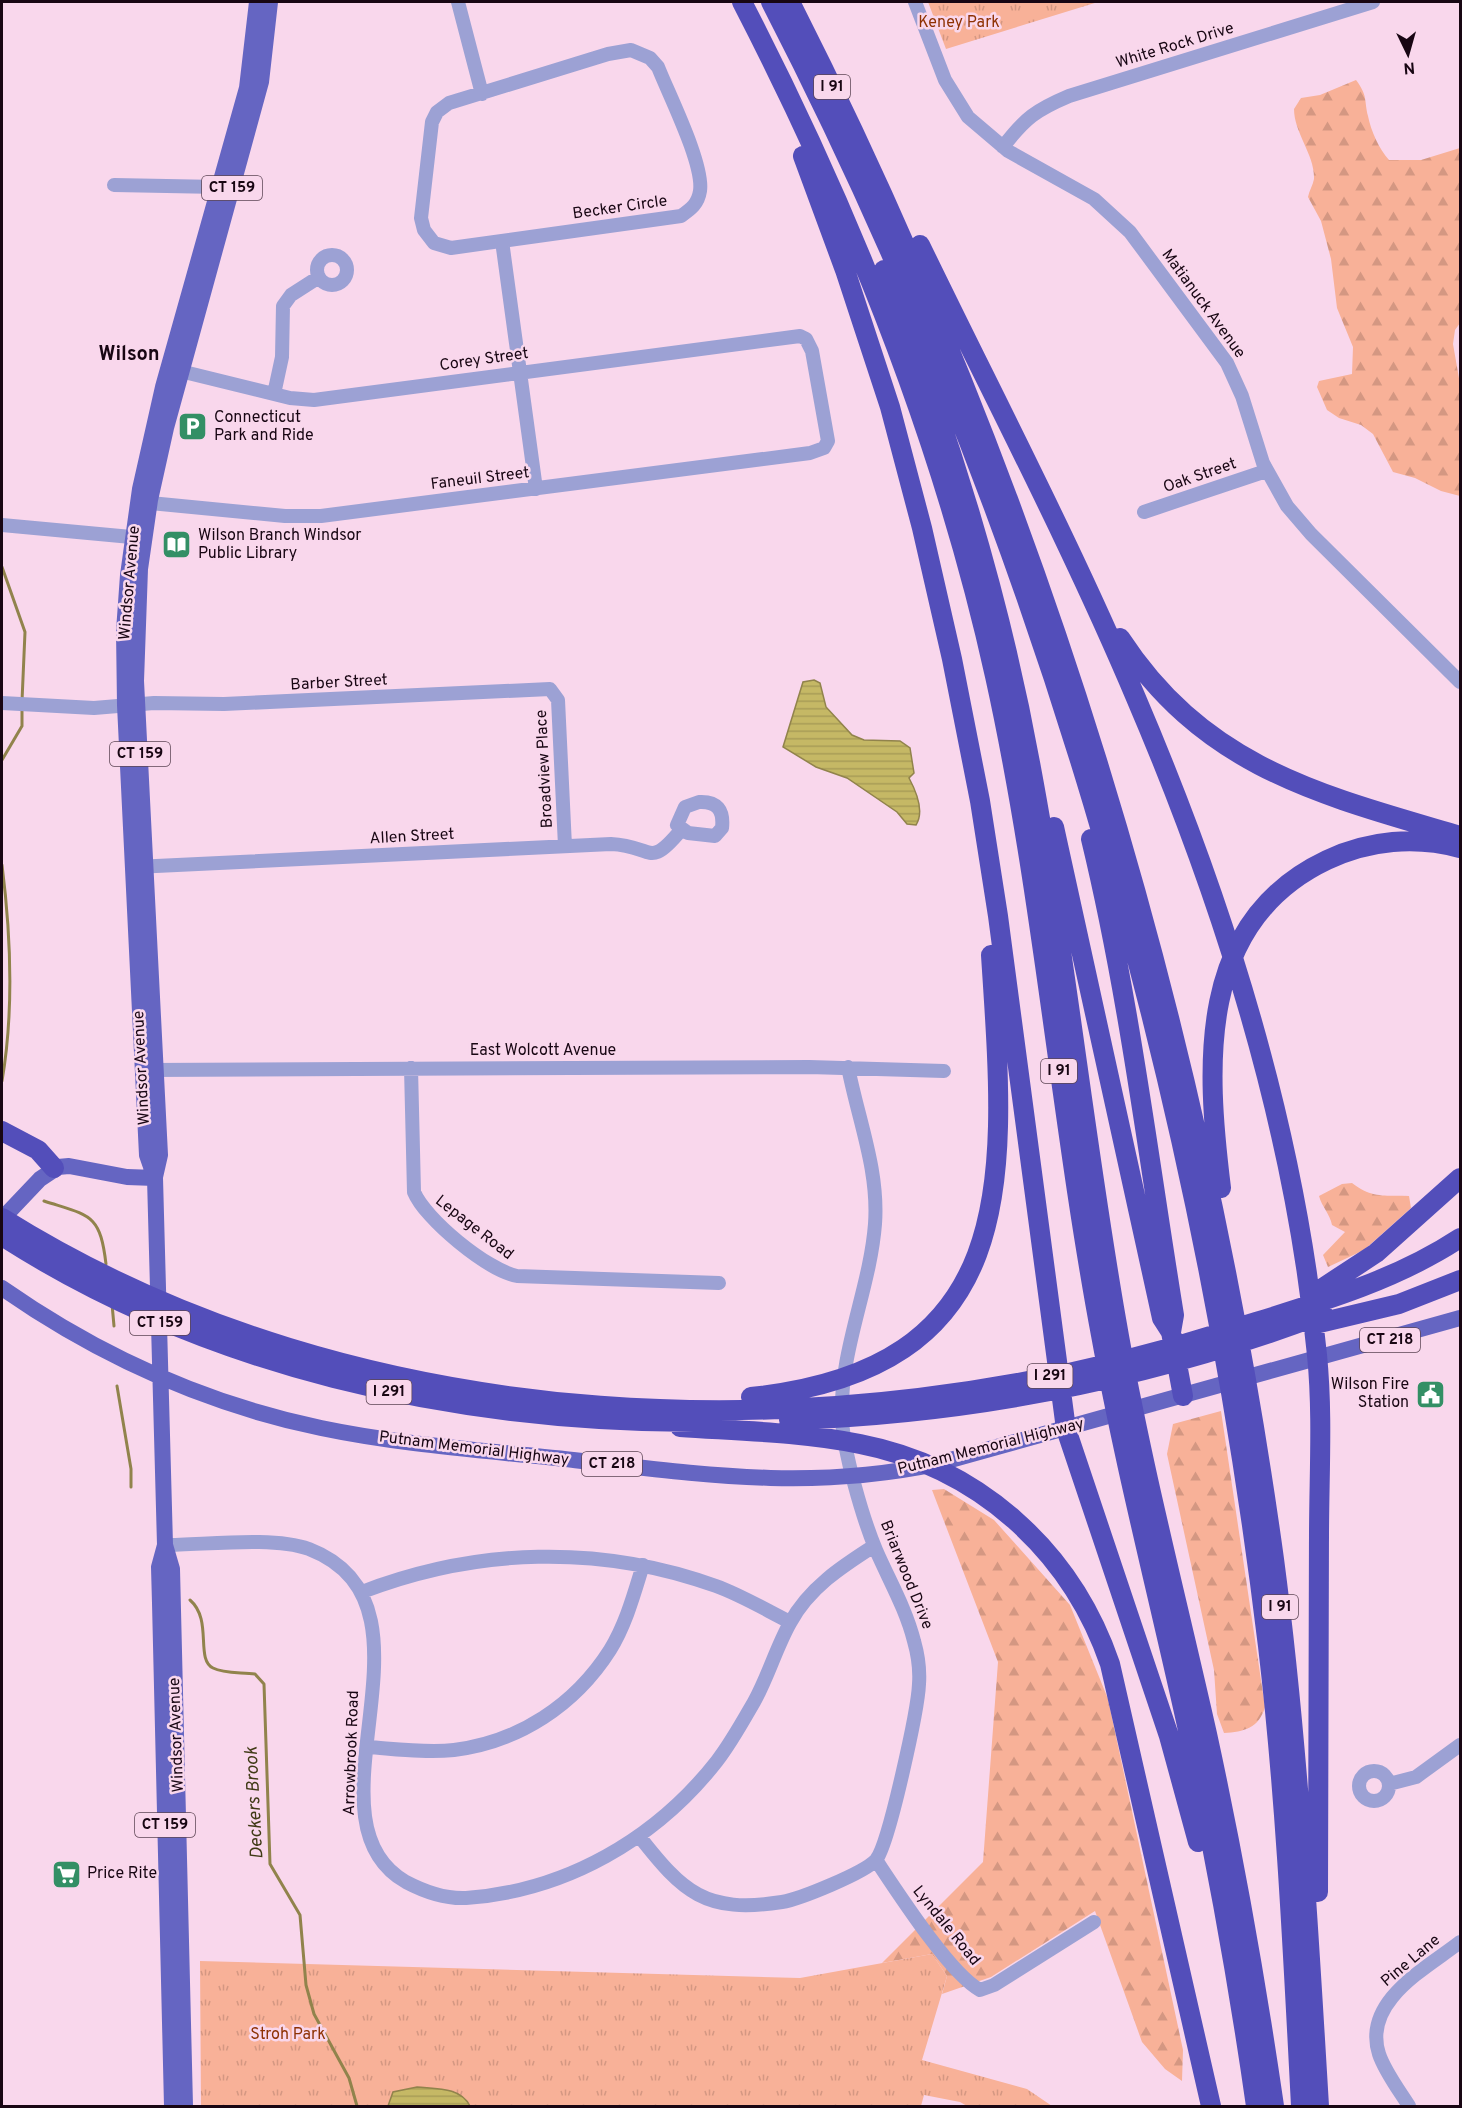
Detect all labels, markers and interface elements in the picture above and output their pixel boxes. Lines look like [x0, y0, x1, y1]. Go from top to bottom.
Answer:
park label: Keney Park [918, 13, 1000, 33]
street label: White Rock Drive [1114, 19, 1236, 73]
north arrow [1378, 24, 1438, 84]
text: N [1403, 56, 1416, 77]
road number: I 91 [814, 75, 850, 99]
road number: CT 159 [202, 176, 262, 200]
street label: Becker Circle [571, 191, 669, 225]
street label: Matianuck Avenue [1157, 246, 1249, 362]
district label: Wilson [98, 342, 160, 368]
street label: Corey Street [438, 344, 530, 376]
place label: Connecticut Park and Ride [214, 408, 314, 446]
parking icon: Connecticut Park and Ride [177, 411, 209, 443]
street label: Oak Street [1161, 454, 1239, 498]
street label: Faneuil Street [430, 463, 530, 495]
street label: Windsor Avenue [115, 525, 145, 641]
place label: Wilson Branch Windsor Public Library [198, 526, 362, 564]
library icon: Wilson Branch Windsor Public Library [161, 529, 193, 561]
street label: Barber Street [290, 670, 388, 696]
street label: Broadview Place [532, 709, 558, 829]
road number: CT 159 [110, 742, 170, 766]
street label: Allen Street [369, 825, 455, 849]
street label: Windsor Avenue [129, 1010, 155, 1126]
street label: East Wolcott Avenue [470, 1041, 616, 1061]
road number: I 91 [1041, 1059, 1077, 1083]
street label: Lepage Road [431, 1191, 517, 1265]
road number: CT 159 [130, 1311, 190, 1335]
road number: CT 218 [1360, 1328, 1420, 1352]
road number: I 291 [1028, 1364, 1072, 1388]
place label: Wilson Fire Station [1331, 1375, 1409, 1413]
public building icon: Wilson Fire Station [1414, 1378, 1446, 1410]
road number: I 291 [366, 1380, 412, 1404]
street label: Putnam Memorial Highway [896, 1414, 1086, 1480]
street label: Putnam Memorial Highway [378, 1427, 570, 1471]
road number: CT 218 [582, 1452, 642, 1476]
street label: Briarwood Drive [875, 1518, 937, 1632]
road number: I 91 [1262, 1595, 1298, 1619]
street label: Windsor Avenue [165, 1677, 189, 1793]
street label: Arrowbrook Road [340, 1690, 364, 1816]
water label: Deckers Brook [241, 1745, 269, 1860]
road number: CT 159 [135, 1813, 195, 1837]
supermarket icon: Price Rite [50, 1858, 82, 1890]
place label: Price Rite [87, 1864, 157, 1884]
street label: Lyndale Road [908, 1882, 984, 1970]
street label: Pine Lane [1377, 1930, 1445, 1992]
park label: Stroh Park [250, 2025, 326, 2045]

